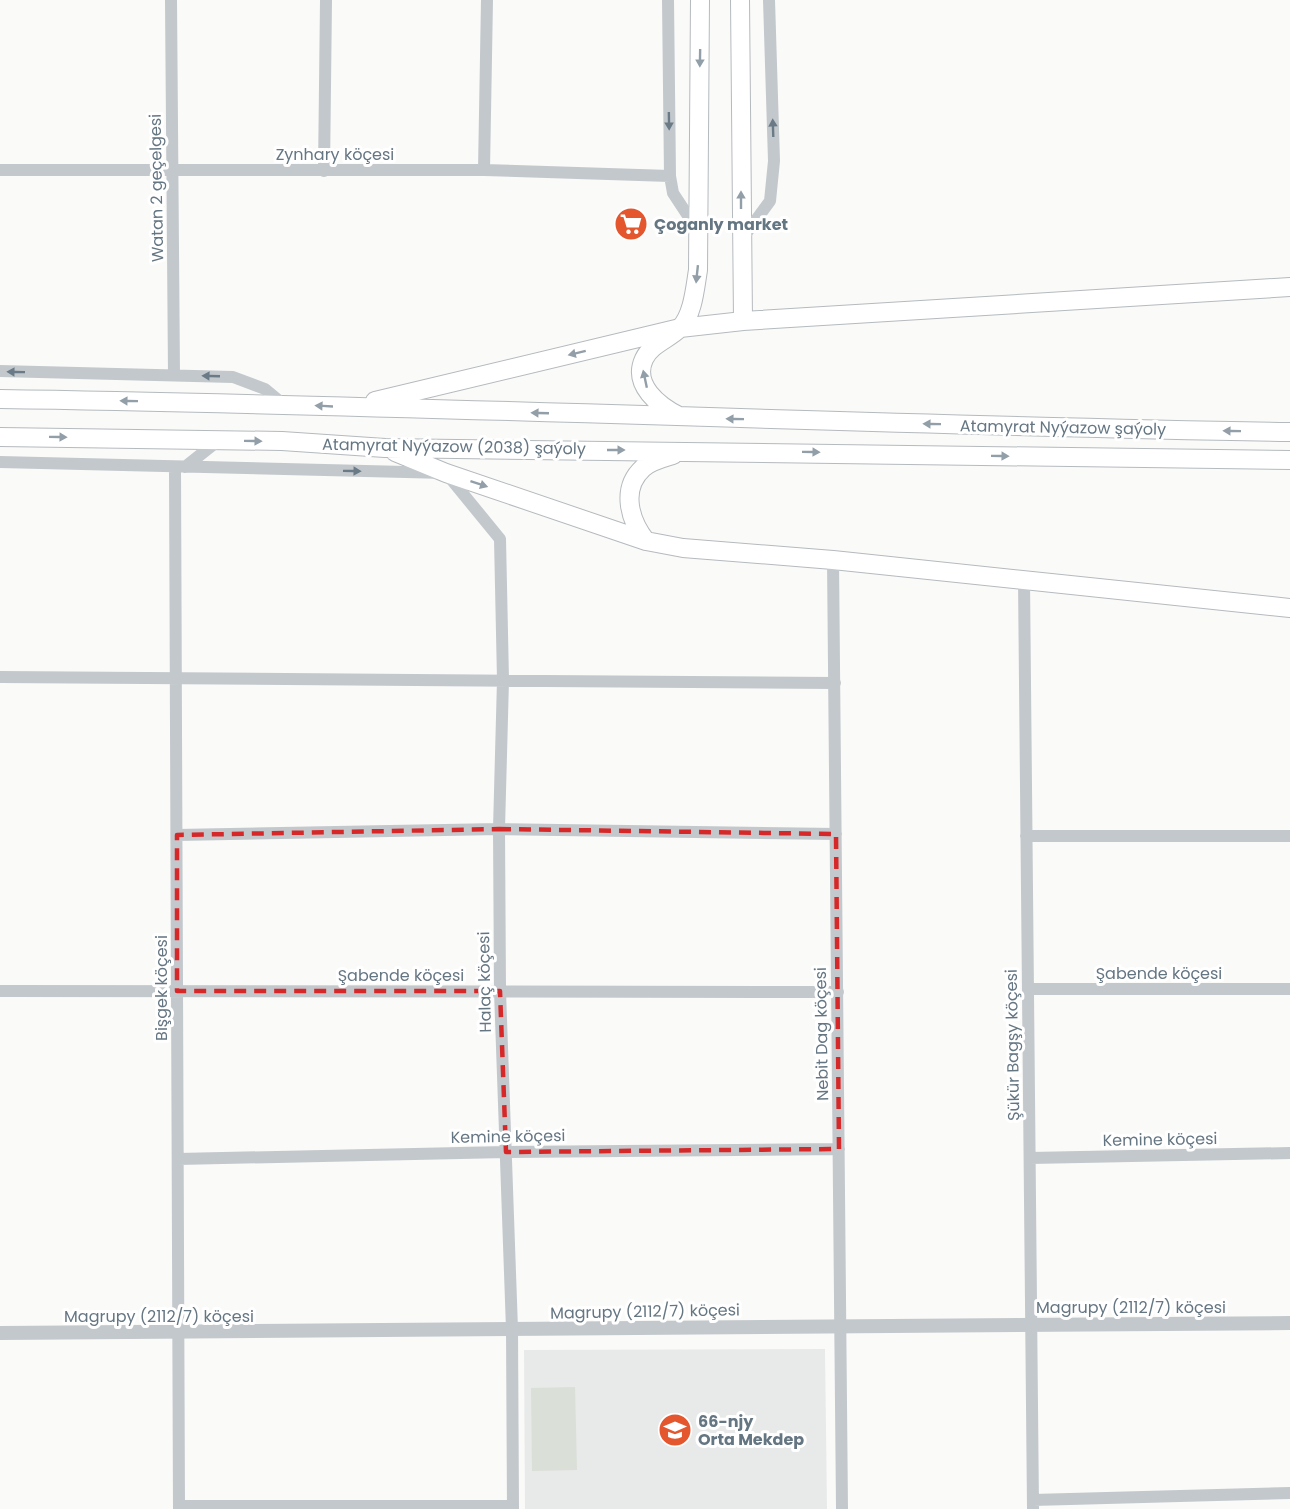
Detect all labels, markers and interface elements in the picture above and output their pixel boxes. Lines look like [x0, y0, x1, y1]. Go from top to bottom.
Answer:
one-way arrow [695, 49, 705, 68]
one-way arrow [664, 112, 674, 131]
street label: Watan 2 geçelgesi [144, 114, 169, 262]
one-way arrow [768, 118, 778, 137]
street label: Zynhary köçesi [276, 143, 394, 166]
one-way arrow [736, 190, 746, 209]
supermarket icon: Çoganly market [613, 206, 649, 242]
place label: Çoganly market [654, 213, 788, 236]
one-way arrow [692, 265, 701, 284]
one-way arrow [568, 349, 586, 358]
one-way arrow [6, 367, 25, 377]
one-way arrow [639, 370, 649, 388]
one-way arrow [201, 371, 220, 381]
one-way arrow [120, 396, 139, 406]
one-way arrow [314, 401, 333, 410]
one-way arrow [530, 408, 549, 418]
one-way arrow [725, 414, 744, 424]
street label: Atamyrat Nyýazow şaýoly [960, 414, 1166, 441]
one-way arrow [922, 419, 941, 429]
one-way arrow [1222, 426, 1241, 436]
one-way arrow [49, 433, 68, 442]
street label: Atamyrat Nyýazow (2038) şaýoly [322, 433, 586, 460]
one-way arrow [244, 436, 263, 445]
one-way arrow [607, 445, 626, 455]
one-way arrow [802, 447, 821, 457]
one-way arrow [990, 451, 1009, 461]
one-way arrow [343, 466, 362, 476]
one-way arrow [470, 480, 488, 490]
street label: Halaç köçesi [472, 931, 497, 1033]
street label: Bişgek köçesi [150, 935, 173, 1041]
street label: Şabende köçesi [1096, 962, 1222, 985]
street label: Şabende köçesi [338, 964, 464, 987]
street label: Nebit Dag köçesi [809, 967, 834, 1101]
street label: Şükür Bagşy köçesi [1000, 969, 1025, 1121]
street label: Kemine köçesi [450, 1124, 566, 1149]
street label: Kemine köçesi [1102, 1127, 1218, 1152]
street label: Magrupy (2112/7) köçesi [1036, 1296, 1226, 1319]
street label: Magrupy (2112/7) köçesi [550, 1298, 740, 1325]
street label: Magrupy (2112/7) köçesi [64, 1305, 254, 1328]
place label: 66-njy Orta Mekdep [698, 1410, 804, 1451]
school or university icon: 66-njy Orta Mekdep [657, 1412, 693, 1448]

